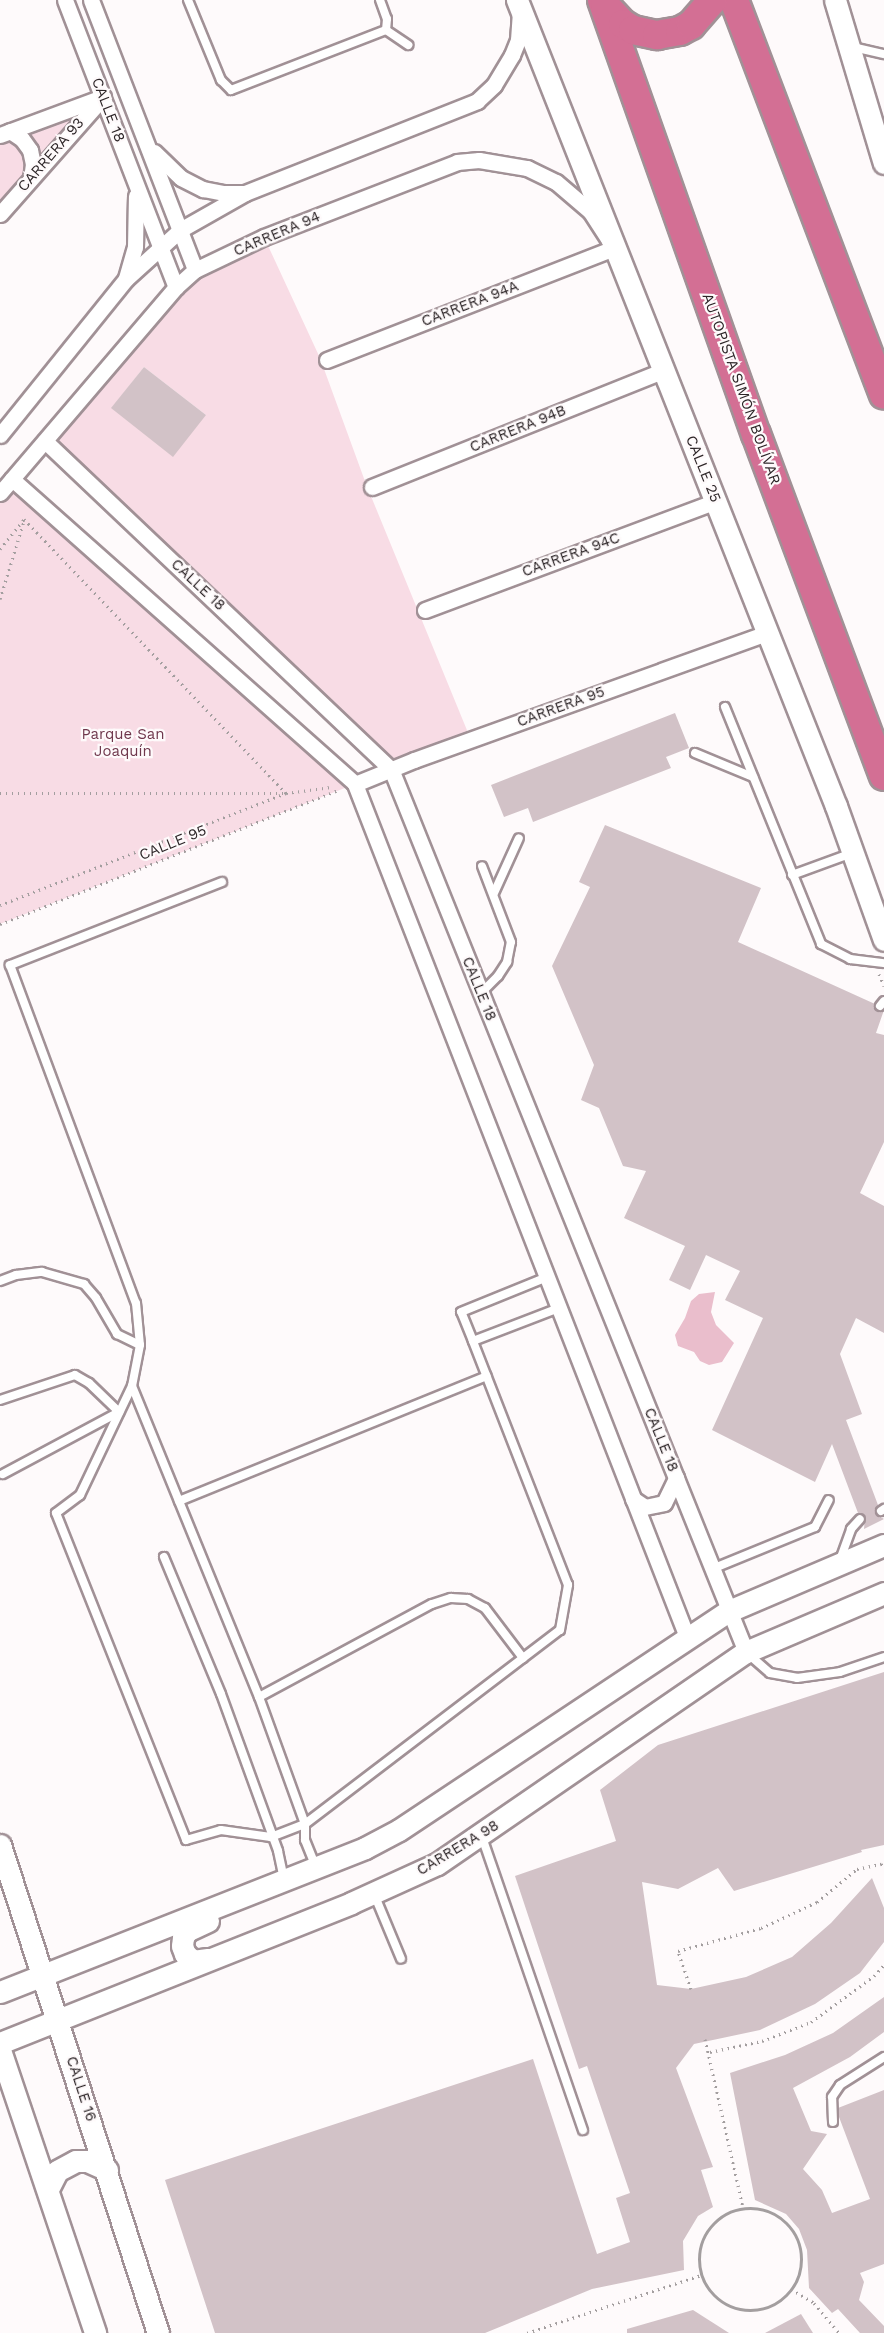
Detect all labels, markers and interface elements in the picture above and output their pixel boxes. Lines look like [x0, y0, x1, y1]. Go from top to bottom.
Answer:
street label: CALLE 18 [87, 75, 129, 145]
street label: CARRERA 93 [14, 114, 88, 196]
street label: CARRERA 94 [231, 208, 323, 260]
street label: CARRERA 94A [419, 277, 521, 331]
street label: AUTOPISTA SIMÓN BOLÍVAR [698, 291, 784, 487]
street label: CARRERA 94B [467, 401, 569, 457]
street label: CALLE 25 [681, 433, 725, 505]
street label: CARRERA 94C [519, 529, 623, 581]
street label: CALLE 18 [167, 555, 229, 615]
street label: CARRERA 95 [514, 683, 608, 731]
park label: Parque San Joaquín [81, 725, 165, 760]
street label: CALLE 95 [137, 821, 209, 865]
street label: CALLE 18 [458, 954, 500, 1024]
street label: CALLE 18 [640, 1405, 682, 1475]
street label: CARRERA 98 [413, 1816, 503, 1880]
street label: CALLE 16 [62, 2054, 100, 2124]

